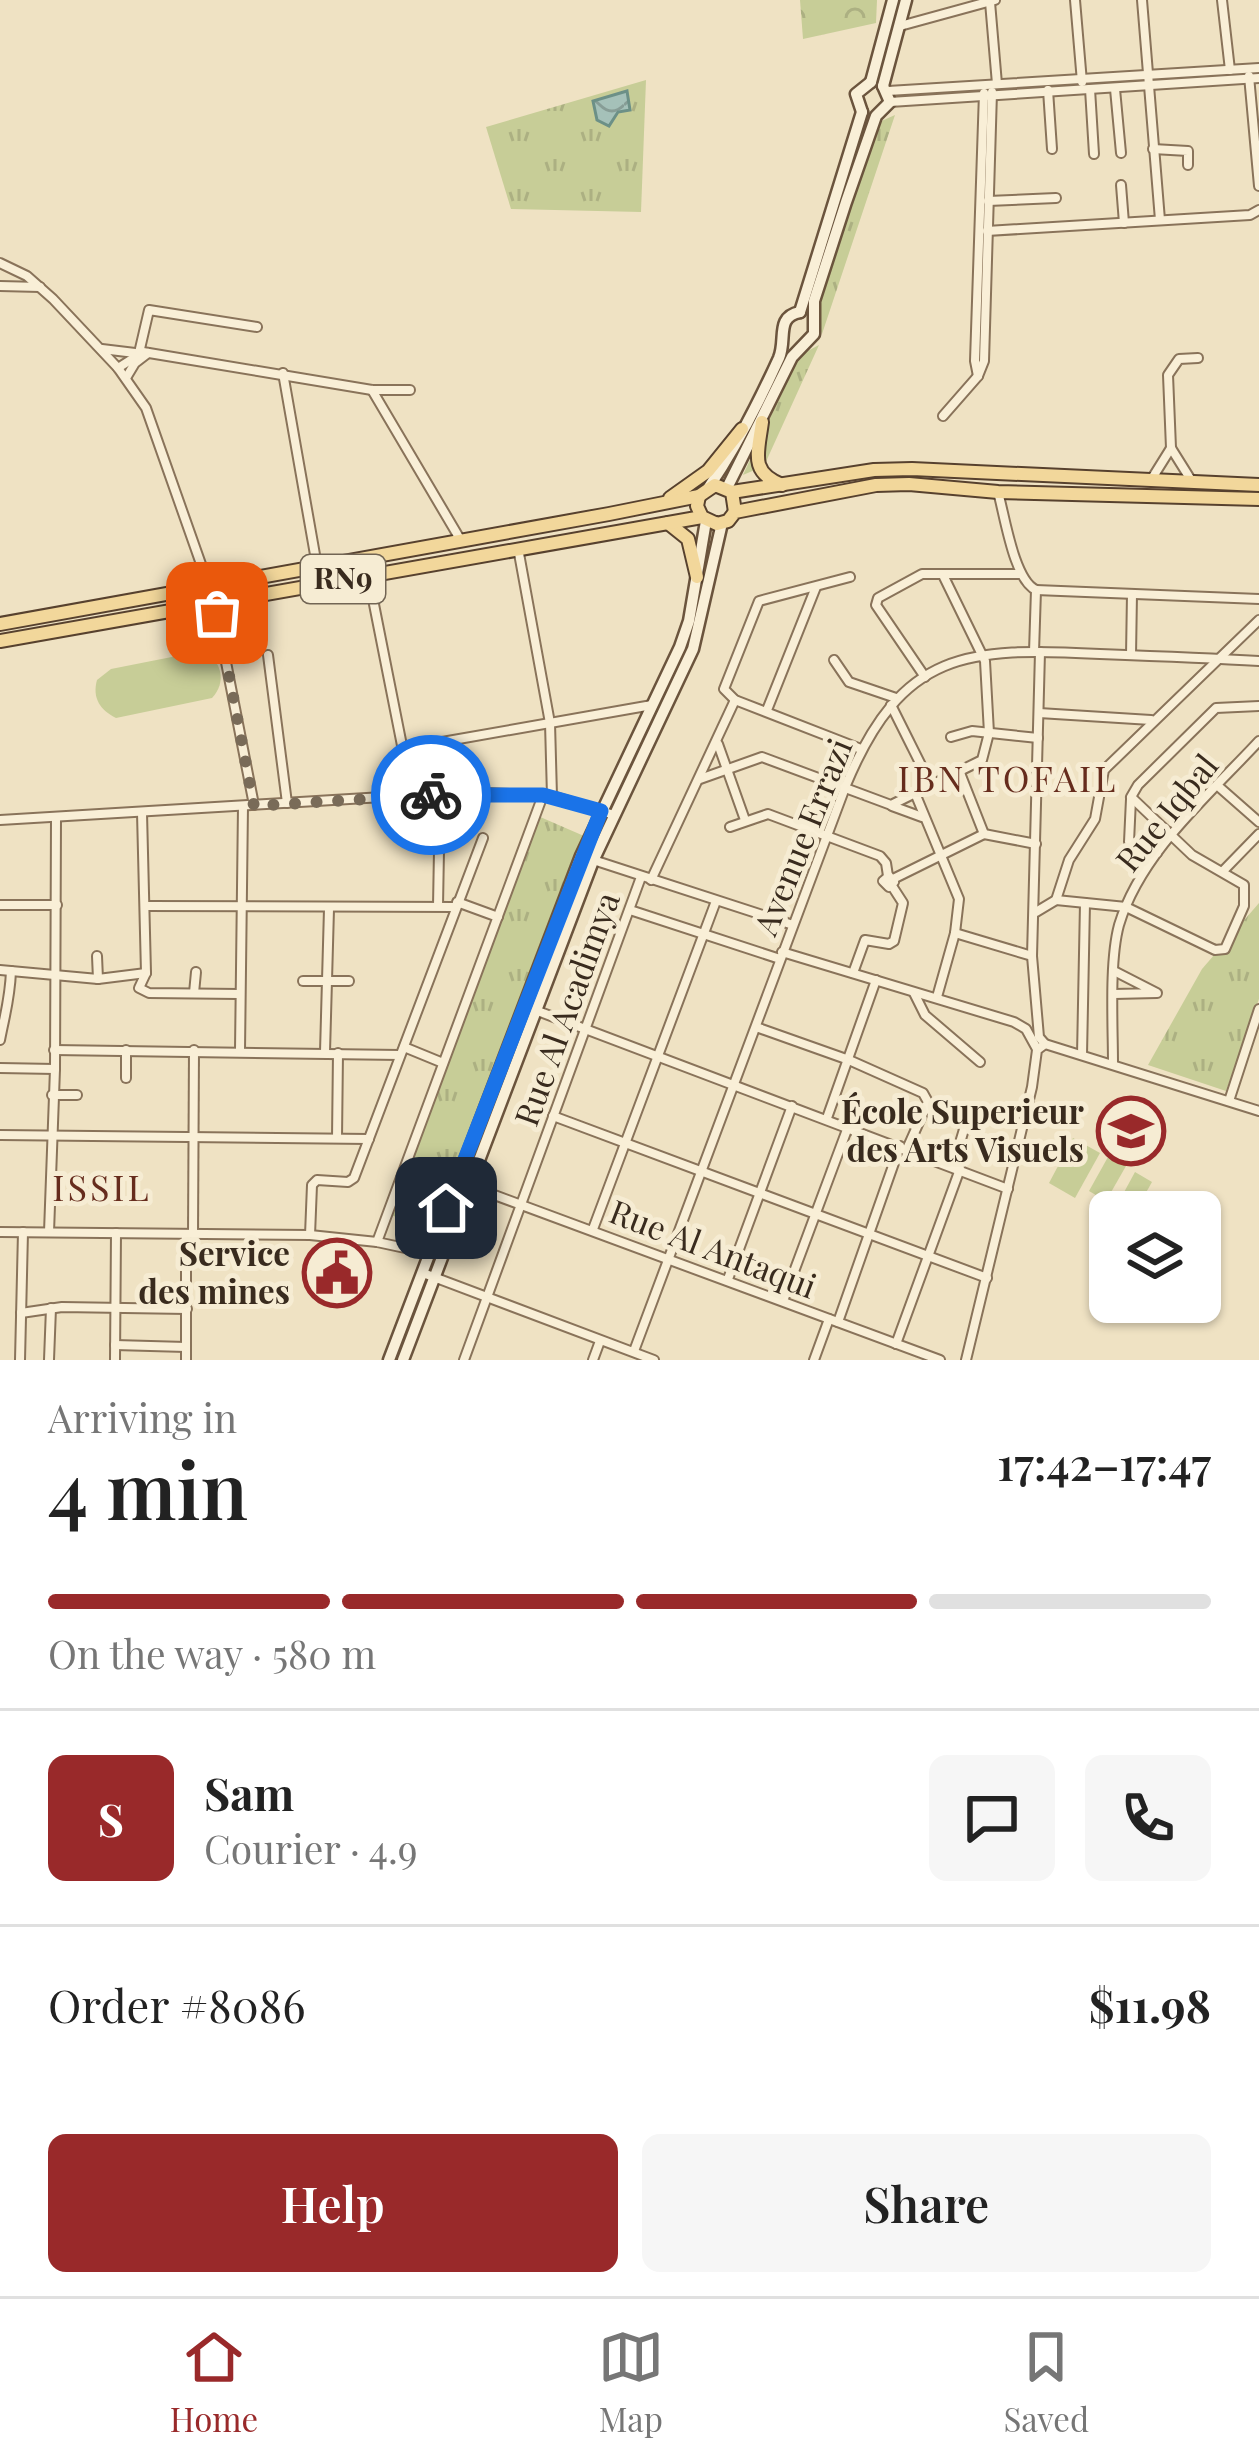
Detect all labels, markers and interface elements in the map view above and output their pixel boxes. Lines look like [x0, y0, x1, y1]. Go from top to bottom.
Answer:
road number: RN9 [301, 555, 385, 603]
pin [166, 562, 268, 664]
icon: bag [184, 580, 250, 646]
street label: Avenue Errazi [741, 731, 861, 942]
courier [371, 735, 491, 855]
street label: Rue Iqbal [1105, 744, 1226, 880]
district label: IBN TOFAIL [898, 753, 1118, 801]
icon: bike [398, 762, 464, 828]
street label: Rue Al Acadimya [502, 885, 628, 1131]
place label: École Superieur des Arts Visuels [841, 1088, 1085, 1170]
school or university icon: École Superieur des Arts Visuels [1096, 1096, 1166, 1166]
pin [395, 1157, 497, 1259]
district label: ISSIL [52, 1162, 152, 1210]
icon: home [413, 1175, 479, 1241]
street label: Rue Al Antaqui [604, 1188, 823, 1307]
map controls [1089, 1191, 1221, 1323]
button: layers [1089, 1191, 1221, 1323]
place label: Service des mines [138, 1230, 290, 1312]
public building icon: Service des mines [302, 1238, 372, 1308]
text: Arriving in [48, 1391, 237, 1443]
text: 17:42–17:47 [997, 1432, 1211, 1492]
text: 4 min [48, 1436, 248, 1540]
text: On the way · 580 m [48, 1627, 376, 1679]
button: chat [929, 1755, 1055, 1881]
button: phone [1085, 1755, 1211, 1881]
text: Sam [204, 1762, 294, 1822]
text: S [98, 1788, 124, 1848]
text: Courier · 4.9 [204, 1822, 418, 1874]
text: Order #8086 [48, 1974, 305, 2034]
text: $11.98 [1089, 1974, 1211, 2034]
button: Help [48, 2134, 618, 2272]
button: Share [642, 2134, 1211, 2272]
tab: Home [170, 2324, 258, 2440]
tab: Map [598, 2324, 664, 2440]
tab: Saved [1003, 2324, 1089, 2440]

